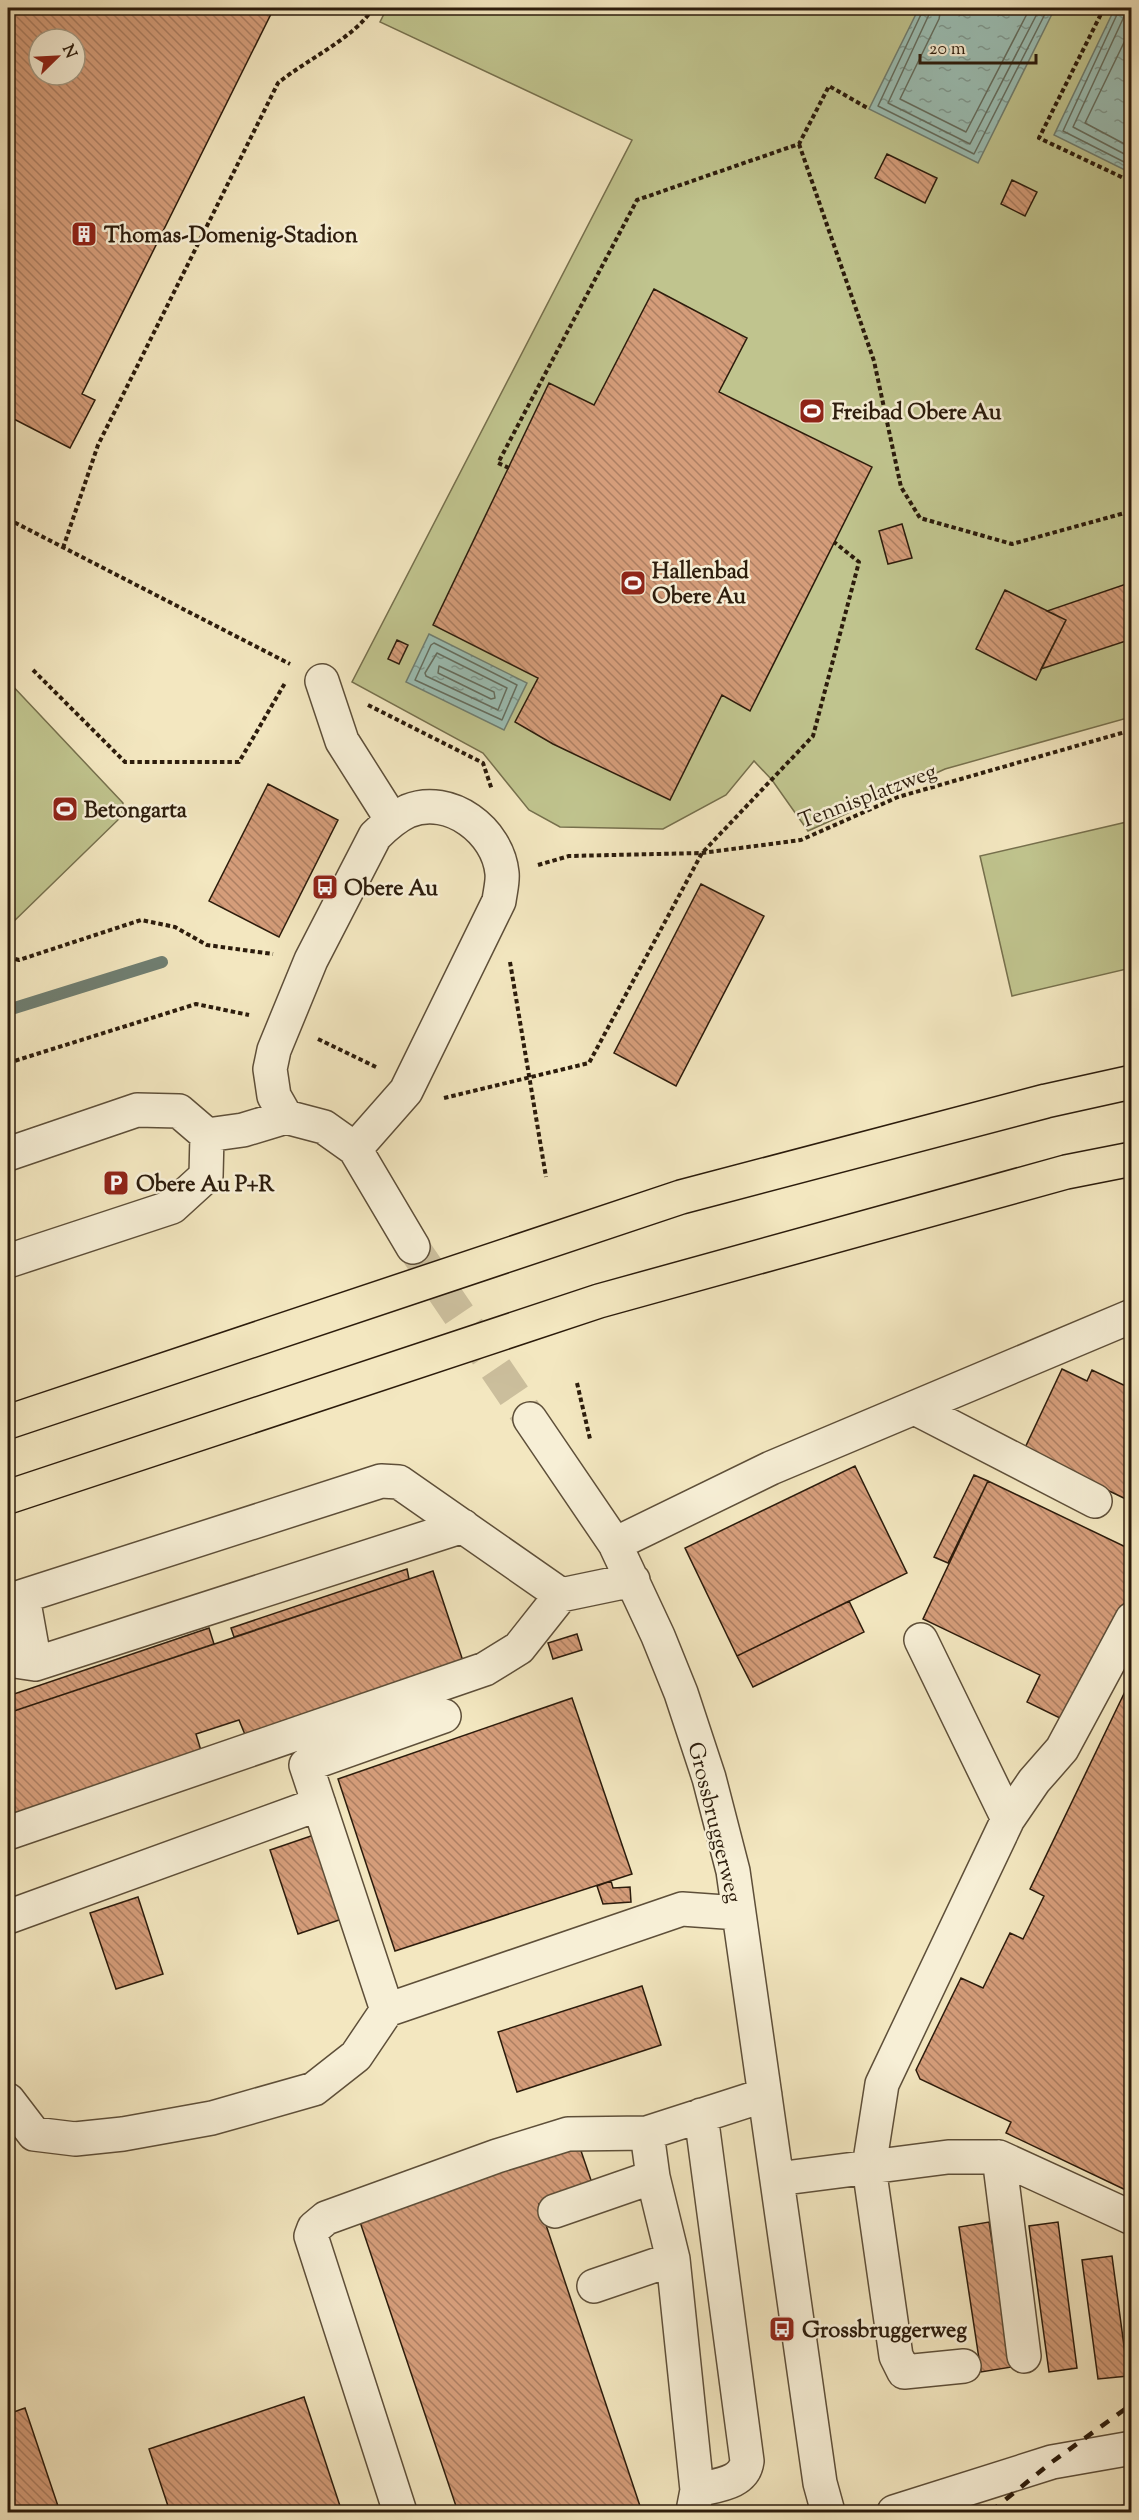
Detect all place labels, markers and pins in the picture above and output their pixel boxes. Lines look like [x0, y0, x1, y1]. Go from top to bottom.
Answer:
building icon: Thomas-Domenig-Stadion [69, 219, 99, 249]
place label: Thomas-Domenig-Stadion [104, 221, 358, 253]
sports icon: Freibad Obere Au [797, 396, 827, 426]
place label: Freibad Obere Au [832, 398, 1002, 430]
place label: Hallenbad Obere Au [652, 557, 750, 614]
sports icon: Hallenbad Obere Au [618, 568, 648, 598]
sports icon: Betongarta [50, 794, 80, 824]
place label: Betongarta [84, 796, 188, 828]
bus stop icon: Obere Au [310, 872, 340, 902]
place label: Obere Au [344, 874, 438, 906]
parking icon: Obere Au P+R [101, 1168, 131, 1198]
place label: Obere Au P+R [136, 1170, 275, 1202]
bus stop icon: Grossbruggerweg [767, 2314, 797, 2344]
place label: Grossbruggerweg [802, 2316, 967, 2348]

